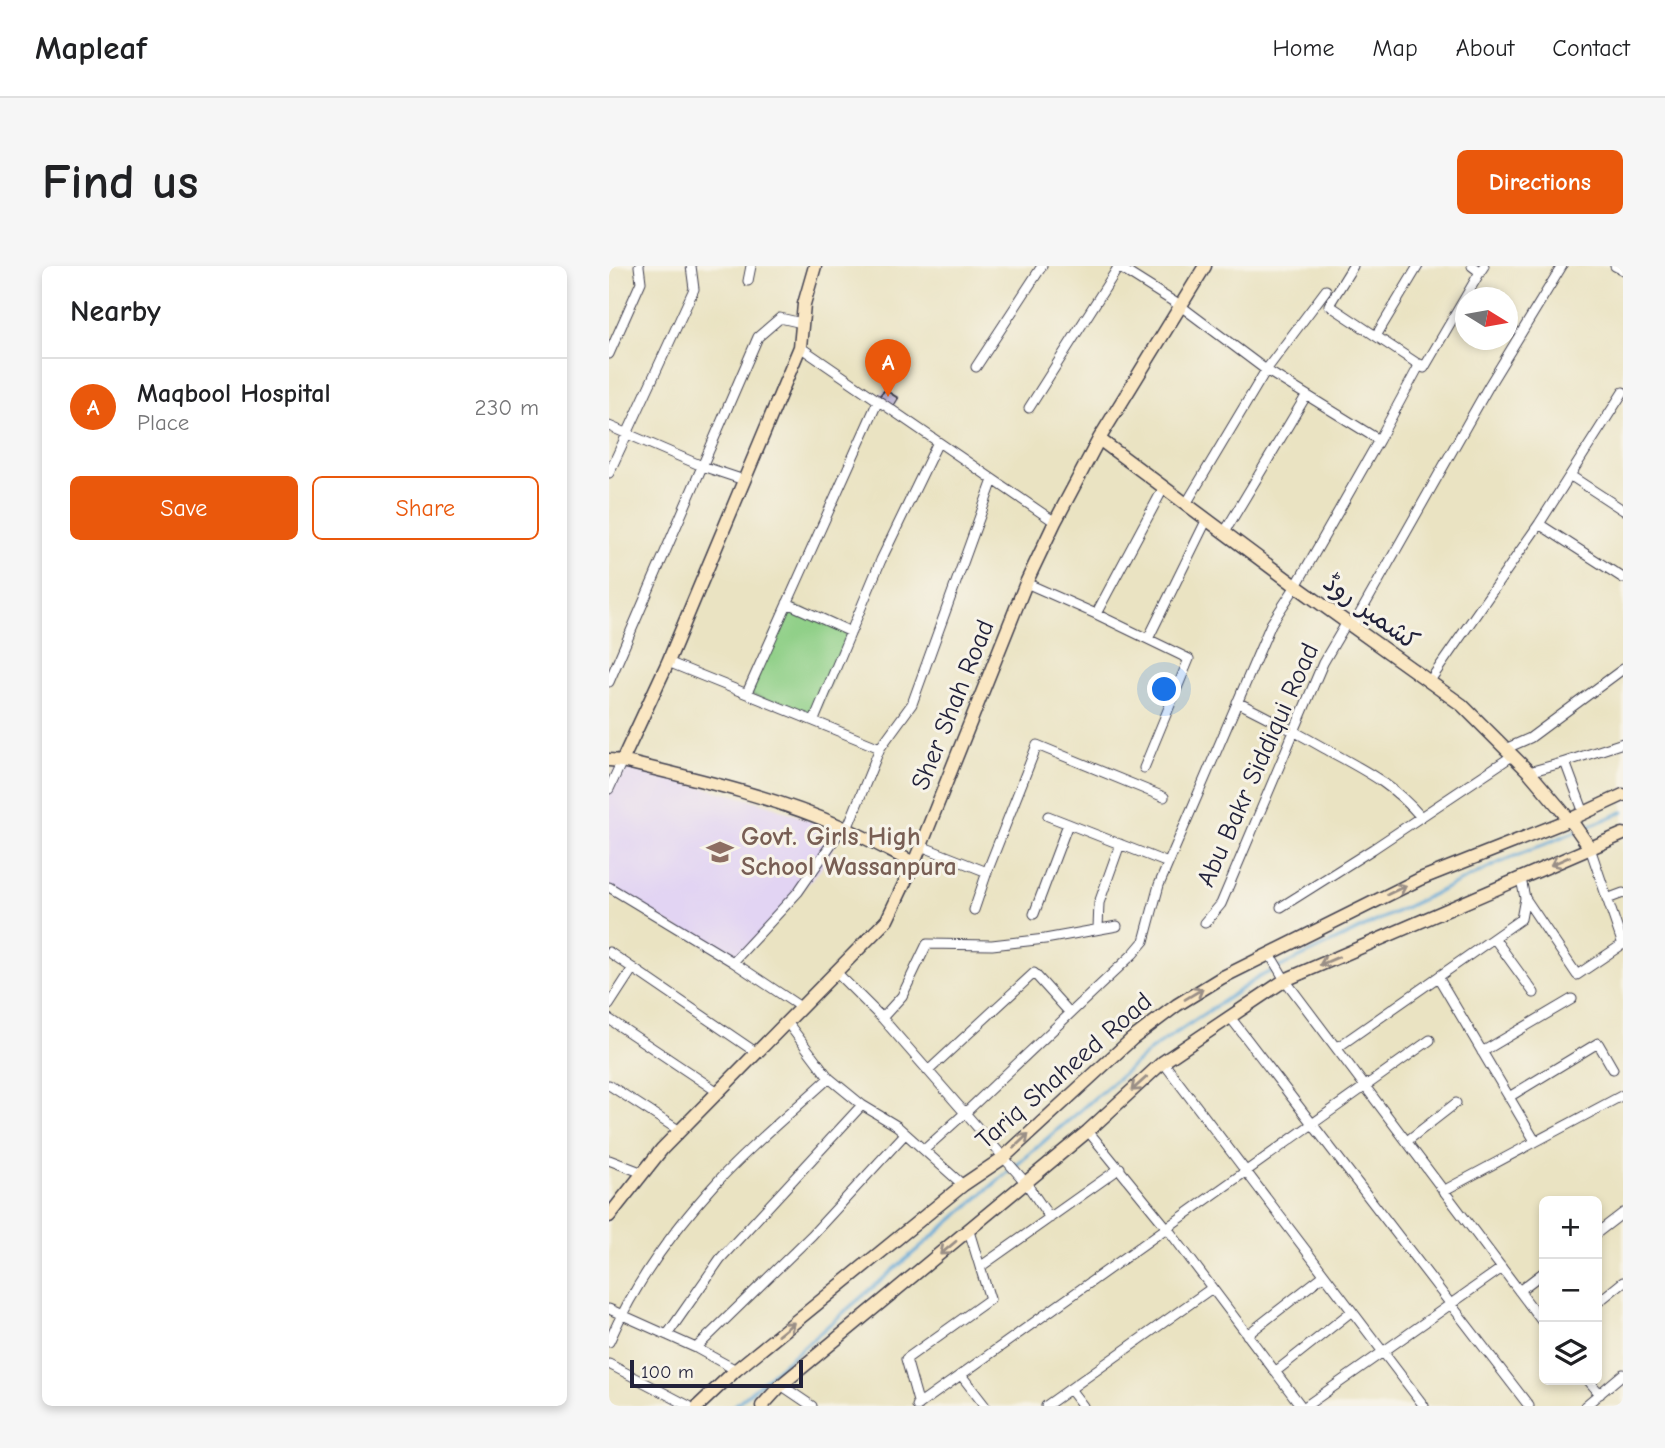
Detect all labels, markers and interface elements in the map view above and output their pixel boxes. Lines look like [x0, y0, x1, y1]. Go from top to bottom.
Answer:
text: Mapleaf [35, 29, 147, 67]
text: Home [1273, 34, 1334, 62]
text: Map [1372, 34, 1418, 62]
text: About [1456, 34, 1514, 62]
text: Contact [1552, 34, 1630, 62]
button: Directions [1457, 150, 1623, 214]
text: Find us [42, 154, 198, 210]
north arrow [1455, 287, 1518, 350]
text: Nearby [70, 294, 161, 329]
pin: A [865, 339, 911, 397]
text: Maqbool Hospital [137, 379, 331, 409]
text: A [87, 394, 99, 421]
text: 230 m [475, 394, 539, 421]
text: Place [137, 409, 189, 436]
button: Save [70, 476, 298, 540]
button: Share [312, 476, 539, 540]
street label: کشمیر روڈ [1317, 567, 1425, 657]
street label: Sher Shah Road [905, 616, 1001, 794]
street label: Abu Bakr Siddiqui Road [1191, 639, 1325, 891]
your location [1147, 672, 1181, 706]
place label: Govt. Girls High School Wassanpura [741, 822, 957, 882]
school or university icon: Govt. Girls High School Wassanpura [705, 837, 735, 867]
one-way arrow [1550, 855, 1571, 868]
one-way arrow [1386, 883, 1407, 897]
one-way arrow [1318, 955, 1340, 968]
street label: Tariq Shaheed Road [970, 986, 1158, 1156]
one-way arrow [1184, 987, 1204, 1001]
one-way arrow [1130, 1076, 1148, 1092]
one-way arrow [1012, 1132, 1029, 1149]
map controls [1539, 1196, 1602, 1385]
button: + [1539, 1196, 1602, 1259]
one-way arrow [939, 1240, 957, 1256]
button: − [1539, 1259, 1602, 1322]
one-way arrow [777, 1321, 795, 1337]
button: layers [1539, 1322, 1602, 1385]
scale bar [630, 1357, 803, 1389]
text: 100 m [641, 1361, 694, 1383]

